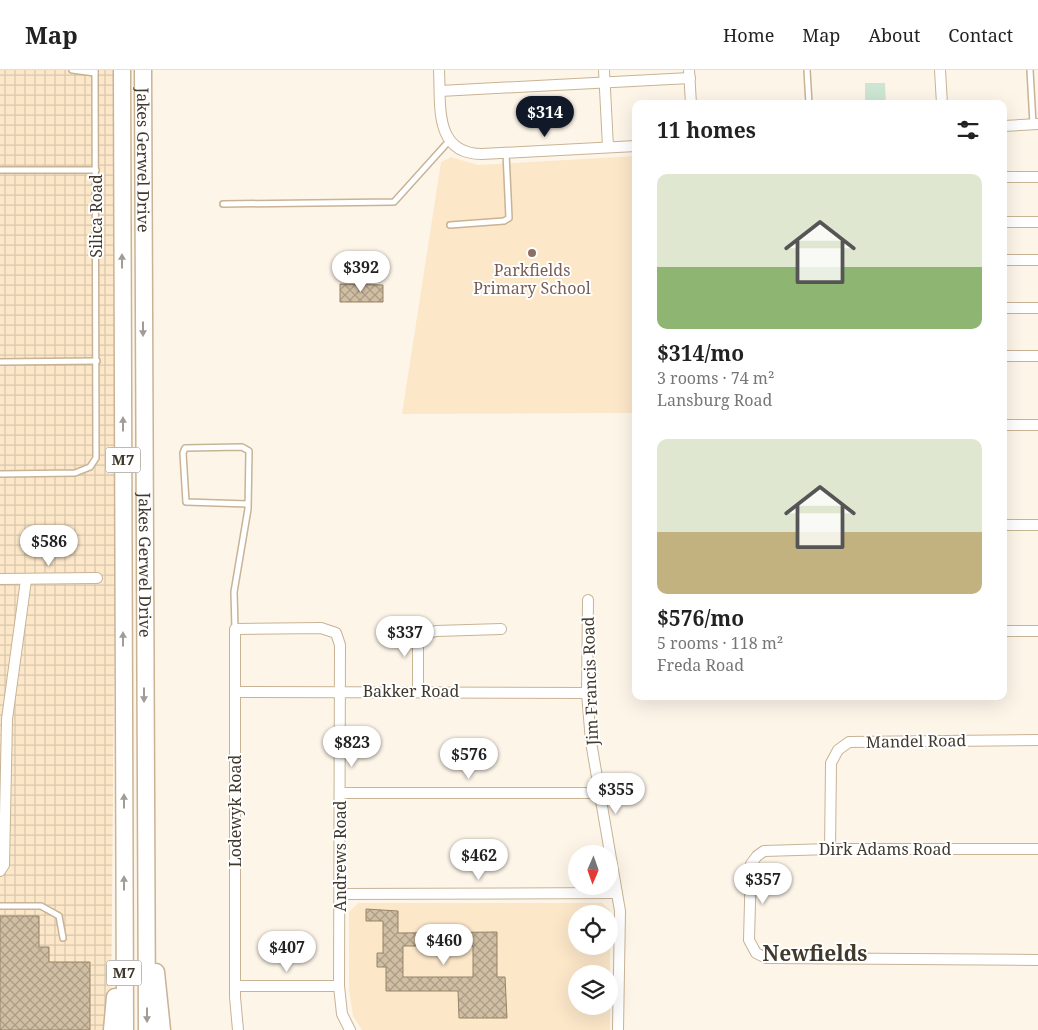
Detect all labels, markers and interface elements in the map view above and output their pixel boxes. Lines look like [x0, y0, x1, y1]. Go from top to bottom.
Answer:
text: Map [25, 18, 78, 51]
text: Home [723, 23, 774, 47]
text: Map [802, 23, 840, 47]
text: About [868, 23, 920, 47]
text: Contact [948, 23, 1013, 47]
street label: Jakes Gerwel Drive [132, 86, 155, 233]
pin: $314 [515, 96, 575, 138]
text: $314 [527, 101, 563, 123]
text: 11 homes [657, 116, 756, 144]
icon: filters [954, 116, 982, 144]
street label: Silica Road [85, 174, 107, 258]
icon: home [775, 207, 865, 297]
marker: Parkfields Primary School [526, 247, 538, 259]
pin: $392 [331, 250, 391, 293]
one-way arrow [118, 253, 126, 269]
text: $392 [343, 256, 379, 278]
place label: Parkfields Primary School [473, 259, 591, 299]
one-way arrow [139, 321, 147, 337]
text: $314/mo [657, 339, 744, 367]
text: 3 rooms · 74 m² [657, 367, 774, 389]
text: Lansburg Road [657, 389, 772, 411]
one-way arrow [119, 415, 127, 431]
road number: M7 [106, 448, 140, 472]
icon: home [775, 472, 865, 562]
street label: Jakes Gerwel Drive [134, 491, 156, 638]
pin: $586 [19, 524, 79, 567]
text: $586 [31, 530, 67, 552]
text: $576/mo [657, 604, 744, 632]
pin: $337 [375, 616, 435, 658]
street label: Jim Francis Road [577, 616, 603, 747]
text: $337 [387, 621, 423, 643]
one-way arrow [119, 630, 127, 646]
text: 5 rooms · 118 m² [657, 632, 783, 654]
text: Freda Road [657, 654, 744, 676]
street label: Bakker Road [363, 680, 460, 702]
one-way arrow [140, 687, 148, 703]
pin: $823 [322, 726, 382, 768]
street label: Mandel Road [866, 729, 967, 753]
text: $823 [334, 731, 370, 753]
pin: $576 [439, 738, 499, 780]
text: $576 [451, 743, 487, 765]
street label: Lodewyk Road [224, 755, 246, 867]
pin: $355 [586, 772, 646, 815]
text: $355 [598, 778, 634, 800]
one-way arrow [120, 793, 128, 809]
street label: Andrews Road [329, 800, 351, 912]
pin: $462 [449, 838, 509, 881]
street label: Dirk Adams Road [819, 838, 952, 860]
text: $462 [461, 844, 497, 866]
north arrow [568, 845, 618, 895]
map controls [568, 845, 618, 1015]
pin: $357 [733, 862, 793, 905]
text: $357 [745, 868, 781, 890]
one-way arrow [120, 874, 128, 890]
button: locate [568, 905, 618, 955]
pin: $460 [414, 924, 474, 966]
text: $460 [426, 929, 462, 951]
pin: $407 [257, 930, 317, 973]
text: $407 [269, 936, 305, 958]
district label: Newfields [763, 939, 867, 967]
road number: M7 [106, 960, 142, 986]
button: layers [568, 965, 618, 1015]
one-way arrow [143, 1007, 151, 1023]

